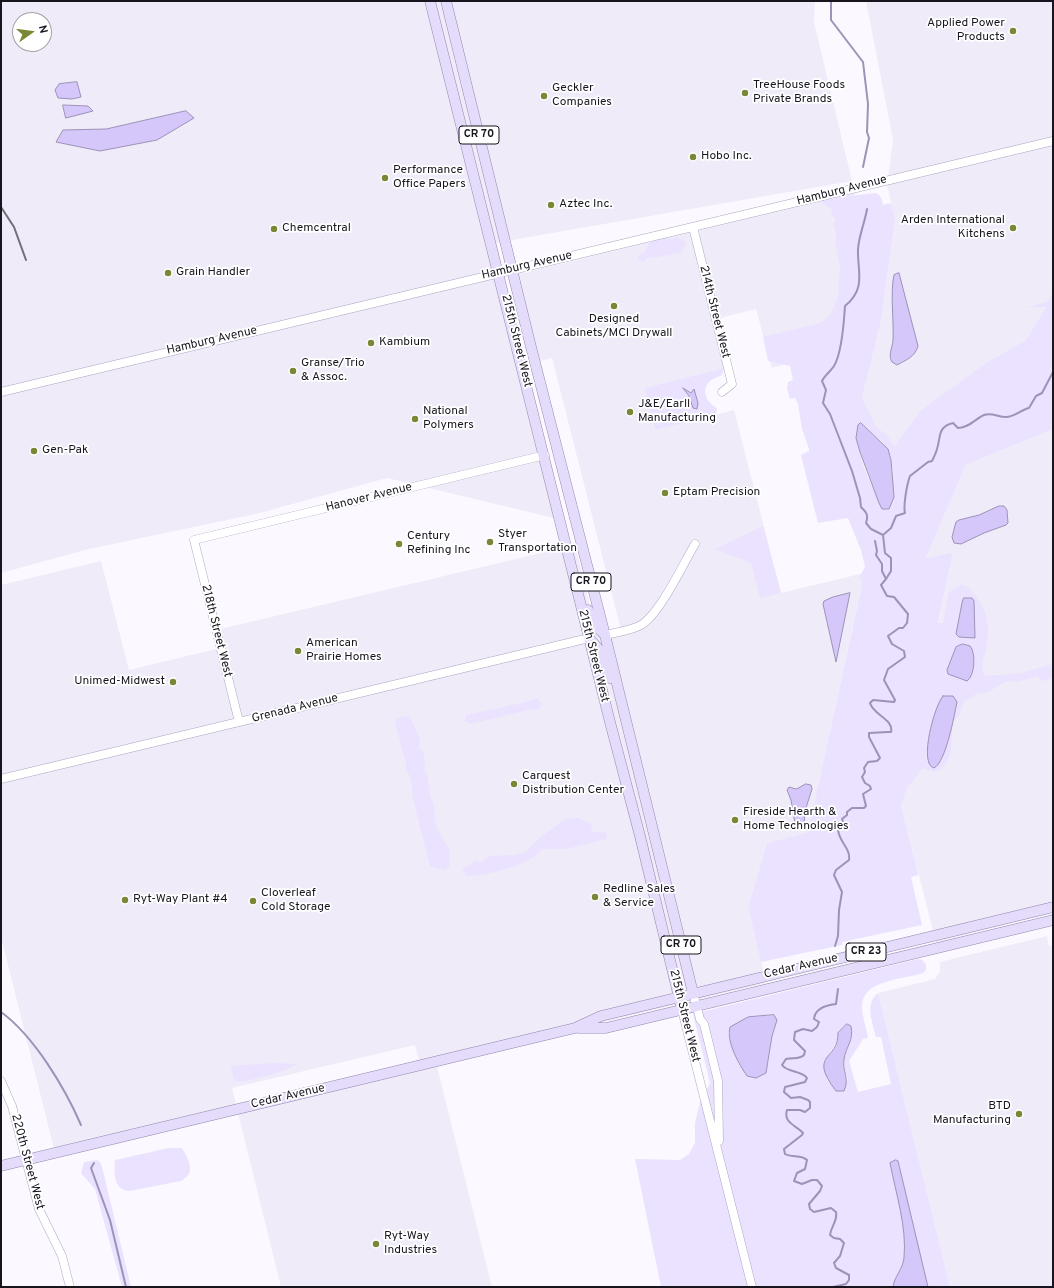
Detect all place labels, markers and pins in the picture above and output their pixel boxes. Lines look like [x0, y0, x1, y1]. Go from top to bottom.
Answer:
place label: Applied Power Products [927, 17, 1005, 45]
marker: Applied Power Products [1008, 26, 1018, 36]
place label: TreeHouse Foods Private Brands [753, 79, 845, 107]
place label: Geckler Companies [552, 82, 612, 110]
marker: TreeHouse Foods Private Brands [740, 88, 750, 98]
marker: Geckler Companies [539, 91, 549, 101]
place label: Hobo Inc. [701, 150, 752, 164]
marker: Hobo Inc. [688, 152, 698, 162]
place label: Performance Office Papers [393, 164, 466, 192]
marker: Performance Office Papers [380, 173, 390, 183]
place label: Aztec Inc. [559, 198, 612, 212]
marker: Aztec Inc. [546, 200, 556, 210]
place label: Arden International Kitchens [901, 214, 1005, 242]
place label: Chemcentral [282, 222, 351, 236]
marker: Arden International Kitchens [1008, 223, 1018, 233]
marker: Chemcentral [269, 224, 279, 234]
place label: Grain Handler [176, 266, 250, 280]
marker: Grain Handler [163, 268, 173, 278]
marker: Designed Cabinets/MCI Drywall [609, 301, 619, 311]
place label: Designed Cabinets/MCI Drywall [556, 313, 672, 341]
place label: Kambium [379, 336, 430, 350]
marker: Kambium [366, 338, 376, 348]
place label: Granse/Trio & Assoc. [301, 357, 365, 385]
marker: Granse/Trio & Assoc. [288, 366, 298, 376]
place label: J&E/Earll Manufacturing [638, 398, 716, 426]
place label: National Polymers [423, 405, 474, 433]
marker: J&E/Earll Manufacturing [625, 407, 635, 417]
marker: National Polymers [410, 414, 420, 424]
place label: Gen-Pak [42, 444, 88, 458]
marker: Gen-Pak [29, 446, 39, 456]
place label: Eptam Precision [673, 486, 760, 500]
marker: Eptam Precision [660, 488, 670, 498]
place label: Styer Transportation [498, 528, 577, 556]
place label: Century Refining Inc [407, 530, 471, 558]
marker: Styer Transportation [485, 537, 495, 547]
marker: Century Refining Inc [394, 539, 404, 549]
place label: American Prairie Homes [306, 637, 382, 665]
marker: American Prairie Homes [293, 646, 303, 656]
place label: Unimed-Midwest [74, 675, 165, 689]
marker: Unimed-Midwest [168, 677, 178, 687]
place label: Carquest Distribution Center [522, 770, 624, 798]
marker: Carquest Distribution Center [509, 779, 519, 789]
place label: Fireside Hearth & Home Technologies [743, 806, 849, 834]
marker: Fireside Hearth & Home Technologies [730, 815, 740, 825]
place label: Redline Sales & Service [603, 883, 675, 911]
place label: Cloverleaf Cold Storage [261, 887, 330, 915]
marker: Redline Sales & Service [590, 892, 600, 902]
place label: Ryt-Way Plant #4 [133, 893, 228, 907]
marker: Ryt-Way Plant #4 [120, 895, 130, 905]
marker: Cloverleaf Cold Storage [248, 896, 258, 906]
place label: BTD Manufacturing [933, 1100, 1011, 1128]
marker: BTD Manufacturing [1014, 1109, 1024, 1119]
place label: Ryt-Way Industries [384, 1230, 437, 1258]
marker: Ryt-Way Industries [371, 1239, 381, 1249]

